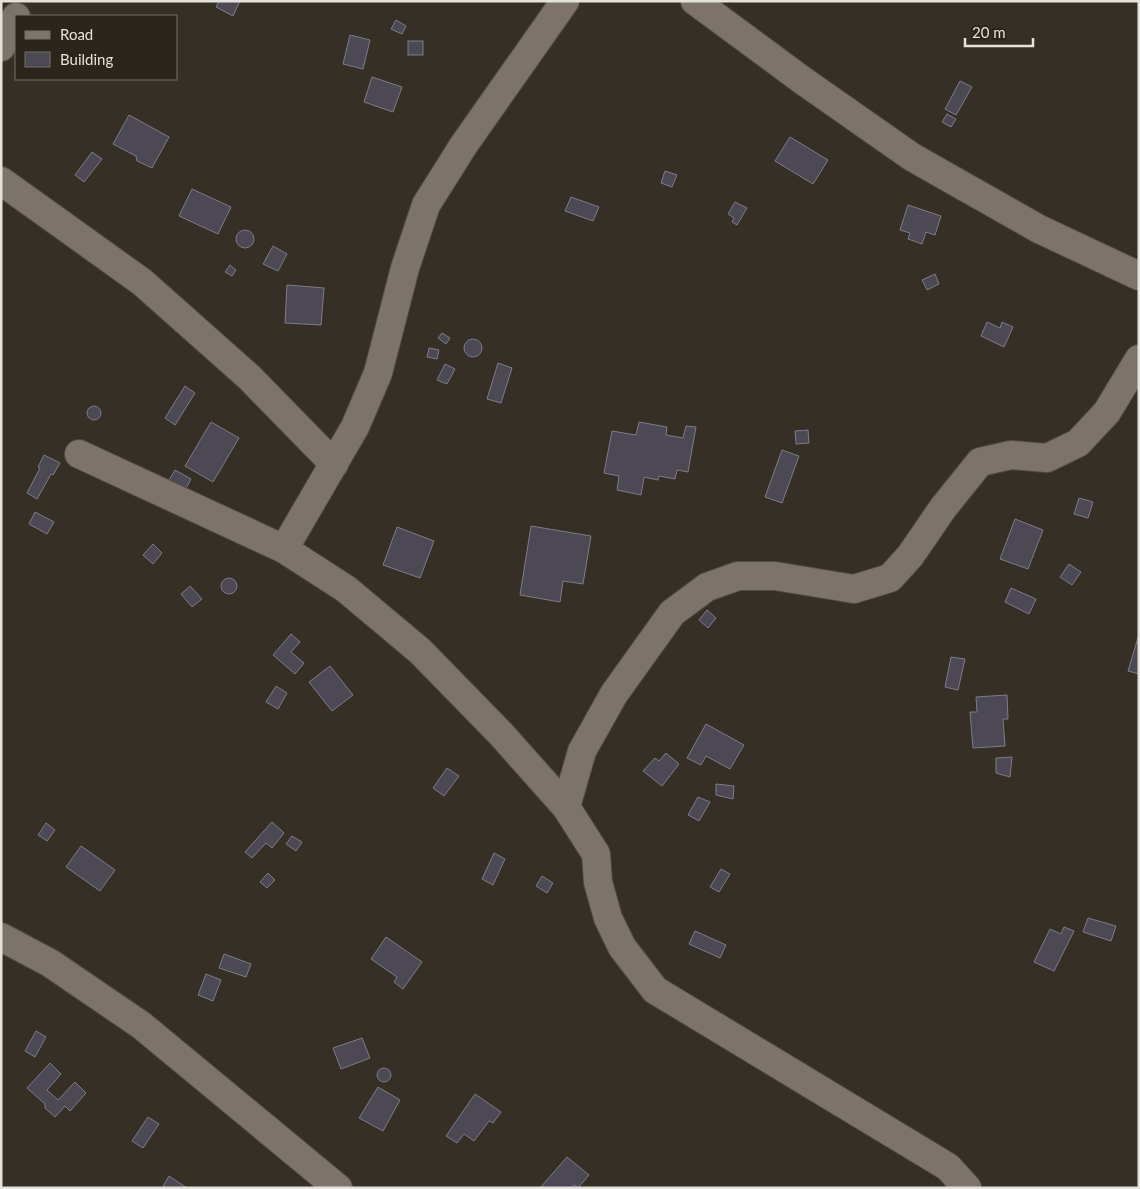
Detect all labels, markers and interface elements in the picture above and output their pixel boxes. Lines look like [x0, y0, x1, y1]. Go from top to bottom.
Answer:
legend [15, 15, 178, 80]
scale bar [965, 15, 1032, 47]
text: 20 m [972, 23, 1006, 41]
text: Road [60, 25, 93, 43]
text: Building [60, 50, 113, 68]

